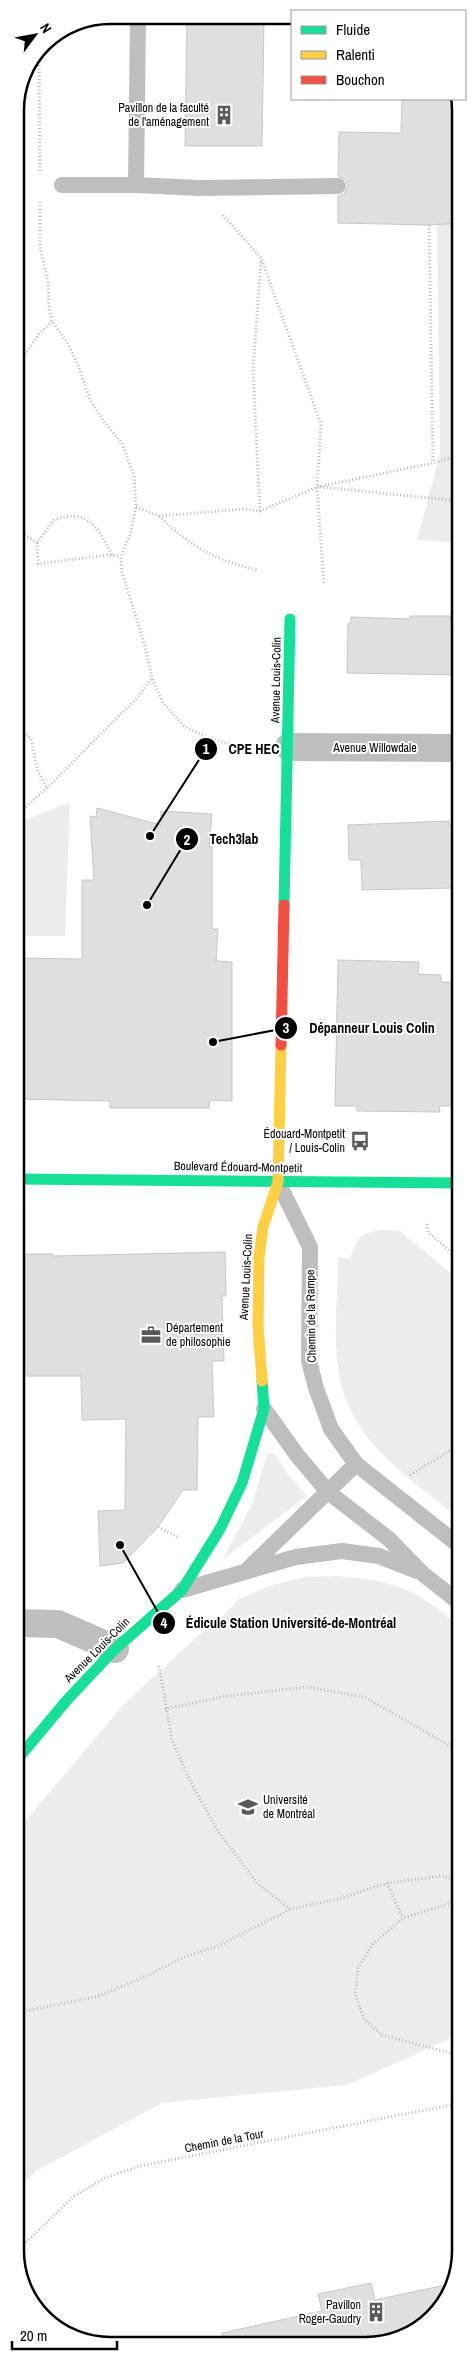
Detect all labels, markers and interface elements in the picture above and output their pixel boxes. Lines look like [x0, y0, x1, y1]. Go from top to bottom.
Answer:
north arrow [10, 10, 60, 60]
legend [291, 10, 466, 100]
text: Fluide [336, 19, 370, 40]
text: N [36, 20, 56, 36]
text: Ralenti [336, 44, 375, 65]
text: Bouchon [336, 69, 385, 90]
place label: Pavillon de la faculté de l'aménagement [118, 100, 209, 130]
building icon: Pavillon de la faculté de l'aménagement [213, 104, 235, 126]
street label: Avenue Louis-Colin [267, 637, 285, 724]
callout: CPE HEC [193, 734, 290, 763]
text: 1 [203, 738, 210, 759]
text: CPE HEC [228, 740, 280, 758]
street label: Avenue Willowdale [332, 740, 417, 756]
callout: Tech3lab [175, 825, 269, 854]
text: 2 [184, 829, 191, 850]
text: Tech3lab [210, 830, 258, 848]
callout: Dépanneur Louis Colin [274, 1014, 445, 1043]
text: 3 [283, 1017, 290, 1038]
text: Dépanneur Louis Colin [309, 1019, 435, 1037]
place label: Édouard-Montpetit / Louis-Colin [263, 1126, 345, 1156]
bus stop icon: Édouard-Montpetit / Louis-Colin [349, 1130, 371, 1152]
street label: Boulevard Édouard-Montpetit [174, 1158, 303, 1176]
street label: Avenue Louis-Colin [236, 1234, 256, 1321]
street label: Chemin de la Rampe [302, 1269, 320, 1363]
place label: Département de philosophie [166, 1320, 231, 1350]
office icon: Département de philosophie [140, 1324, 162, 1346]
callout: Édicule Station Université-de-Montréal [151, 1608, 407, 1637]
text: 4 [161, 1612, 168, 1633]
street label: Avenue Louis-Colin [60, 1614, 133, 1687]
text: Édicule Station Université-de-Montréal [186, 1614, 396, 1632]
place label: Université de Montréal [263, 1792, 315, 1822]
school or university icon: Université de Montréal [237, 1796, 259, 1818]
street label: Chemin de la Tour [183, 2125, 266, 2157]
place label: Pavillon Roger-Gaudry [299, 2297, 361, 2327]
building icon: Pavillon Roger-Gaudry [365, 2301, 387, 2323]
scale bar [12, 2318, 118, 2350]
text: 20 m [20, 2325, 47, 2346]

